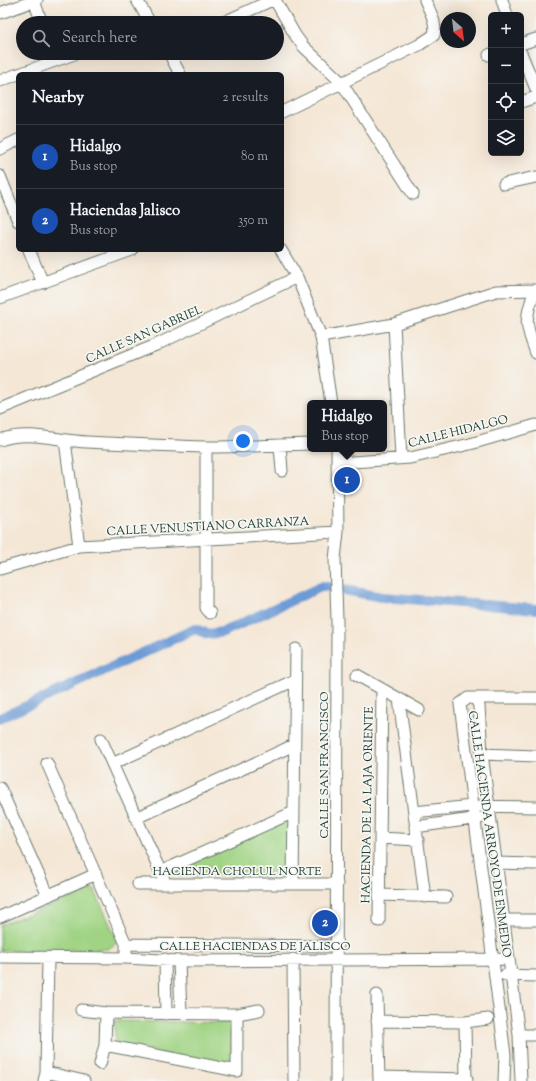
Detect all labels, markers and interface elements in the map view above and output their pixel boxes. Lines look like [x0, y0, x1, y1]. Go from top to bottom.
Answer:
north arrow [440, 12, 476, 48]
map controls [488, 12, 524, 156]
button: + [488, 12, 524, 48]
search box [16, 16, 284, 60]
icon: search [30, 27, 52, 49]
text: Search here [62, 28, 137, 49]
button: − [488, 48, 524, 84]
button: locate [488, 84, 524, 120]
text: Nearby [32, 86, 84, 110]
text: 2 results [223, 89, 268, 107]
button: layers [488, 120, 524, 156]
text: Hidalgo [70, 137, 121, 158]
text: 1 [43, 148, 47, 166]
text: 80 m [241, 148, 268, 166]
text: Bus stop [70, 158, 117, 176]
text: Haciendas Jalisco [70, 201, 180, 222]
text: 2 [42, 212, 48, 230]
text: 350 m [238, 212, 268, 230]
text: Bus stop [70, 222, 117, 240]
street label: CALLE SAN GABRIEL [83, 301, 206, 369]
popup [307, 400, 387, 452]
text: Hidalgo [322, 407, 372, 428]
street label: CALLE HIDALGO [406, 411, 510, 453]
text: Bus stop [322, 428, 369, 446]
your location [233, 431, 253, 451]
pin: 1 [334, 465, 360, 495]
street label: CALLE VENUSTIANO CARRANZA [106, 513, 310, 541]
street label: CALLE SAN FRANCISCO [316, 691, 334, 839]
street label: HACIENDA DE LA LAJA ORIENTE [357, 706, 379, 904]
street label: CALLE HACIENDA ARROYO DE ENMEDIO [463, 710, 515, 959]
street label: HACIENDA CHOLUL NORTE [152, 863, 322, 881]
pin: 2 [312, 908, 338, 938]
street label: CALLE HACIENDAS DE JALISCO [159, 938, 351, 956]

